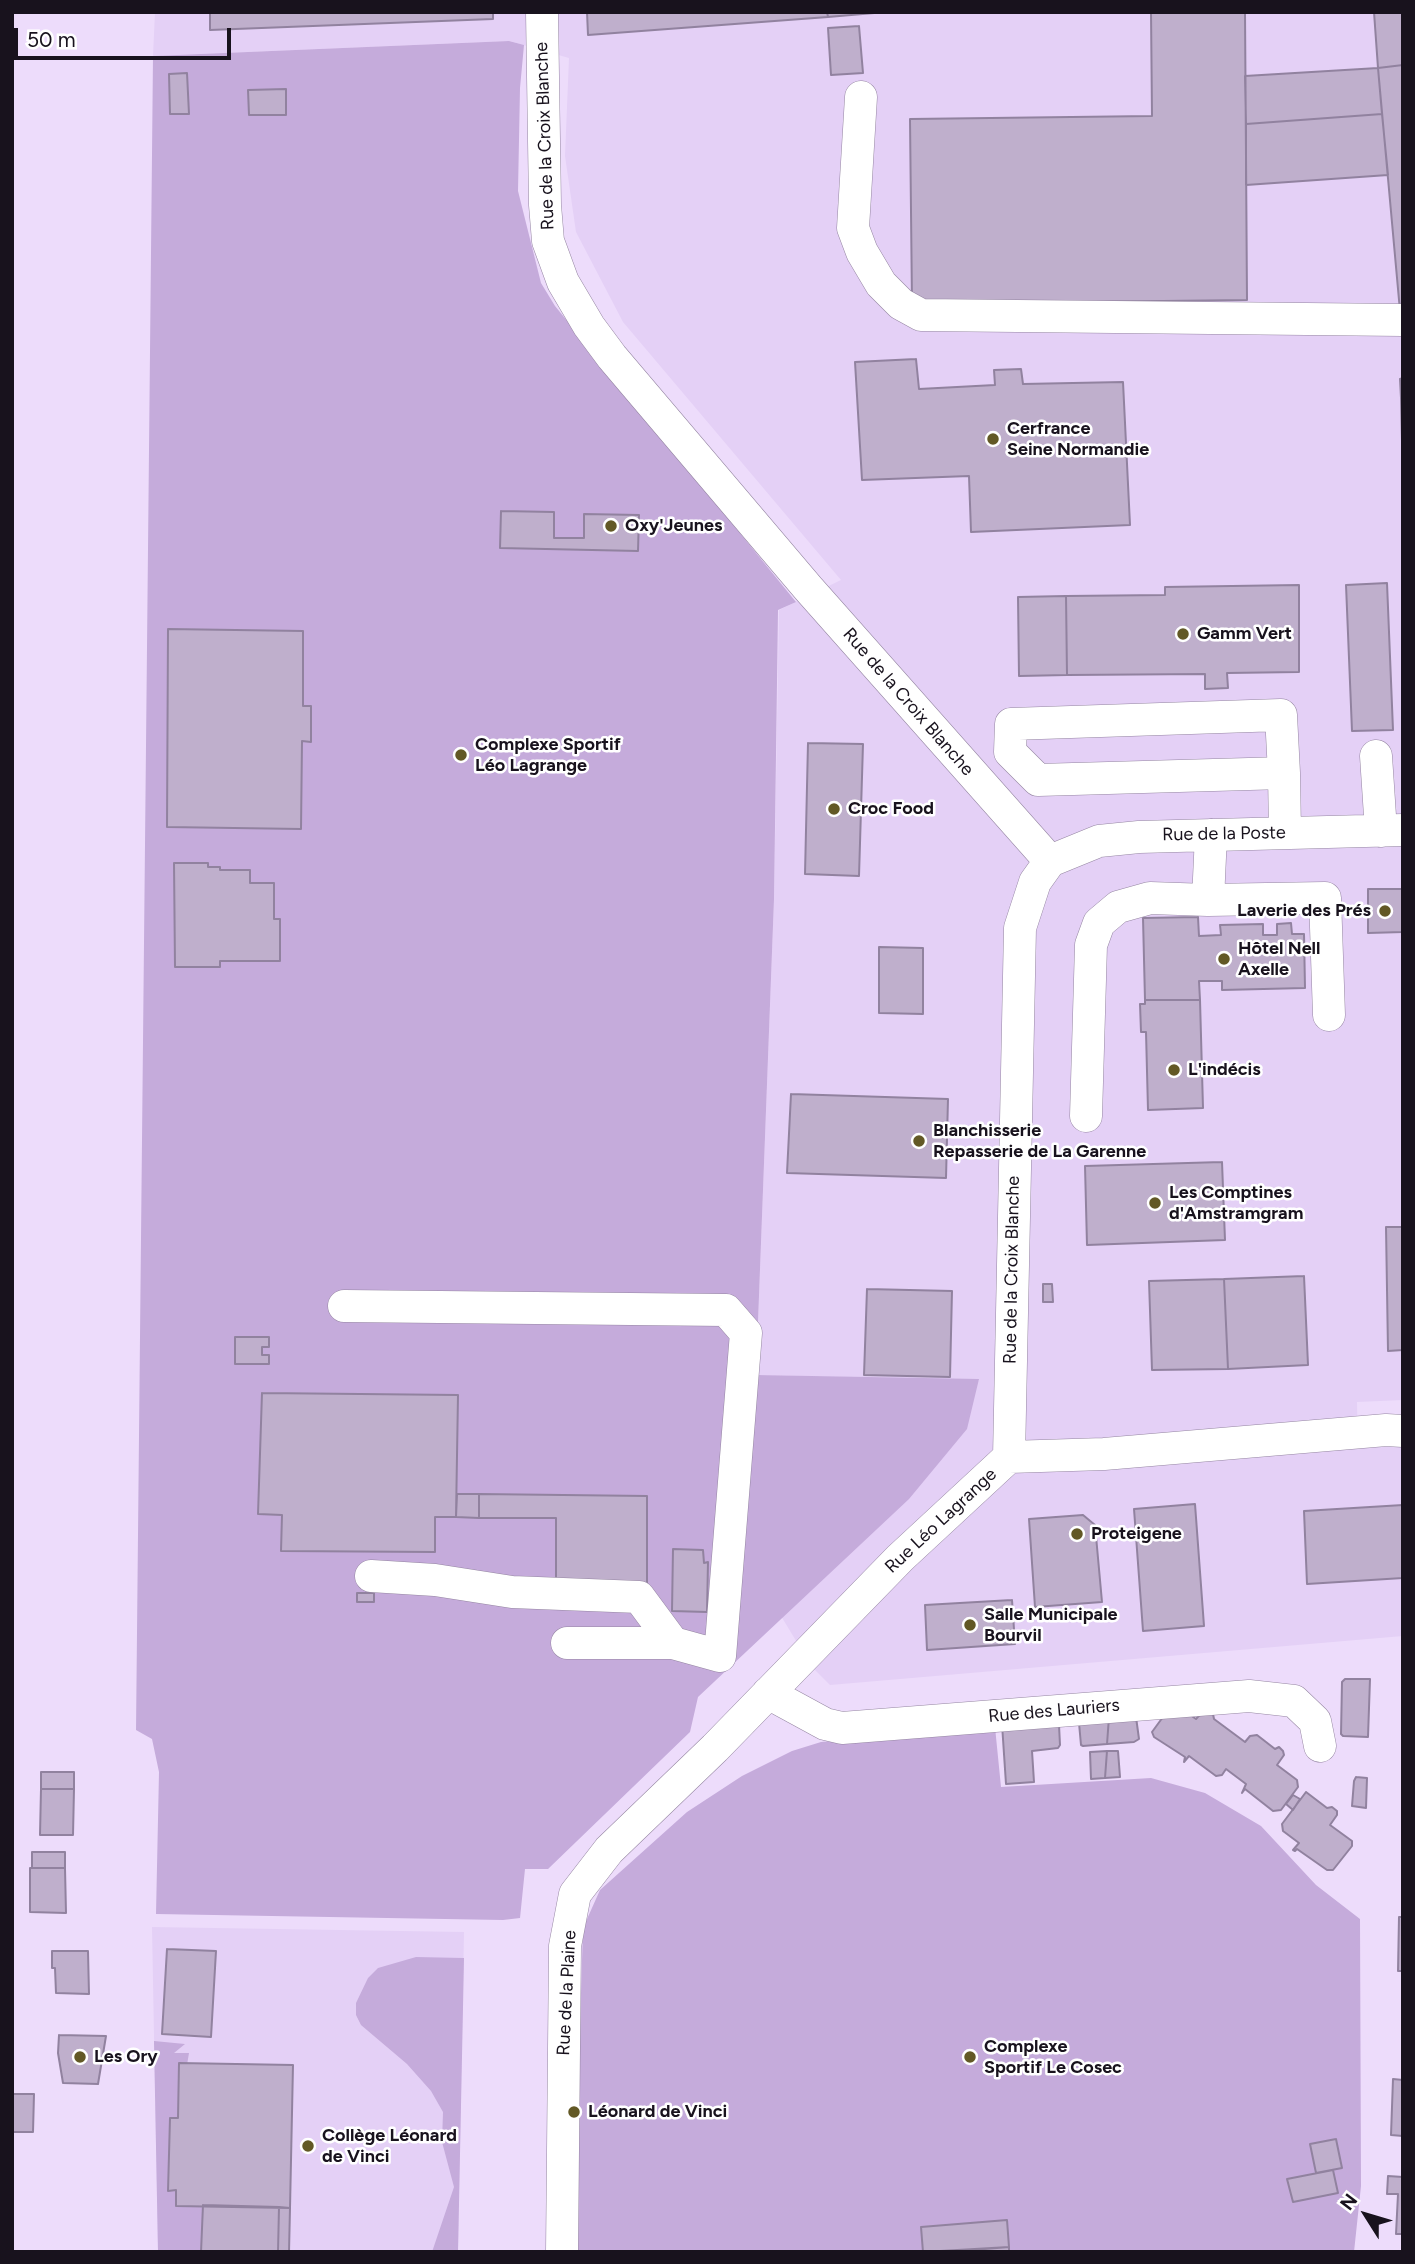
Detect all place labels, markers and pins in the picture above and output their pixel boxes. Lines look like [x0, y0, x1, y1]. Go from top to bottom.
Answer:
place label: Cerfrance Seine Normandie [1007, 418, 1149, 460]
marker: Cerfrance Seine Normandie [985, 431, 1001, 447]
place label: Oxy'Jeunes [625, 515, 722, 537]
marker: Oxy'Jeunes [603, 518, 619, 534]
place label: Gamm Vert [1197, 623, 1292, 645]
marker: Gamm Vert [1175, 626, 1191, 642]
place label: Complexe Sportif Léo Lagrange [475, 734, 621, 776]
marker: Complexe Sportif Léo Lagrange [453, 747, 469, 763]
place label: Croc Food [848, 798, 934, 820]
marker: Croc Food [826, 801, 842, 817]
place label: Laverie des Prés [1237, 900, 1371, 922]
marker: Laverie des Prés [1377, 903, 1393, 919]
place label: Hôtel Nell Axelle [1238, 938, 1320, 981]
marker: Hôtel Nell Axelle [1216, 951, 1232, 967]
place label: L'indécis [1188, 1059, 1261, 1081]
marker: L'indécis [1166, 1062, 1182, 1078]
place label: Blanchisserie Repasserie de La Garenne [933, 1120, 1146, 1162]
marker: Blanchisserie Repasserie de La Garenne [911, 1133, 927, 1149]
place label: Les Comptines d'Amstramgram [1169, 1182, 1303, 1224]
marker: Les Comptines d'Amstramgram [1147, 1195, 1163, 1211]
place label: Proteigene [1091, 1523, 1182, 1545]
marker: Proteigene [1069, 1526, 1085, 1542]
place label: Salle Municipale Bourvil [984, 1604, 1118, 1646]
marker: Salle Municipale Bourvil [962, 1617, 978, 1633]
place label: Complexe Sportif Le Cosec [984, 2036, 1122, 2078]
place label: Les Ory [94, 2046, 158, 2068]
marker: Les Ory [72, 2049, 88, 2065]
marker: Complexe Sportif Le Cosec [962, 2049, 978, 2065]
place label: Léonard de Vinci [588, 2101, 727, 2123]
marker: Léonard de Vinci [566, 2104, 582, 2120]
place label: Collège Léonard de Vinci [322, 2125, 457, 2168]
marker: Collège Léonard de Vinci [300, 2138, 316, 2154]

